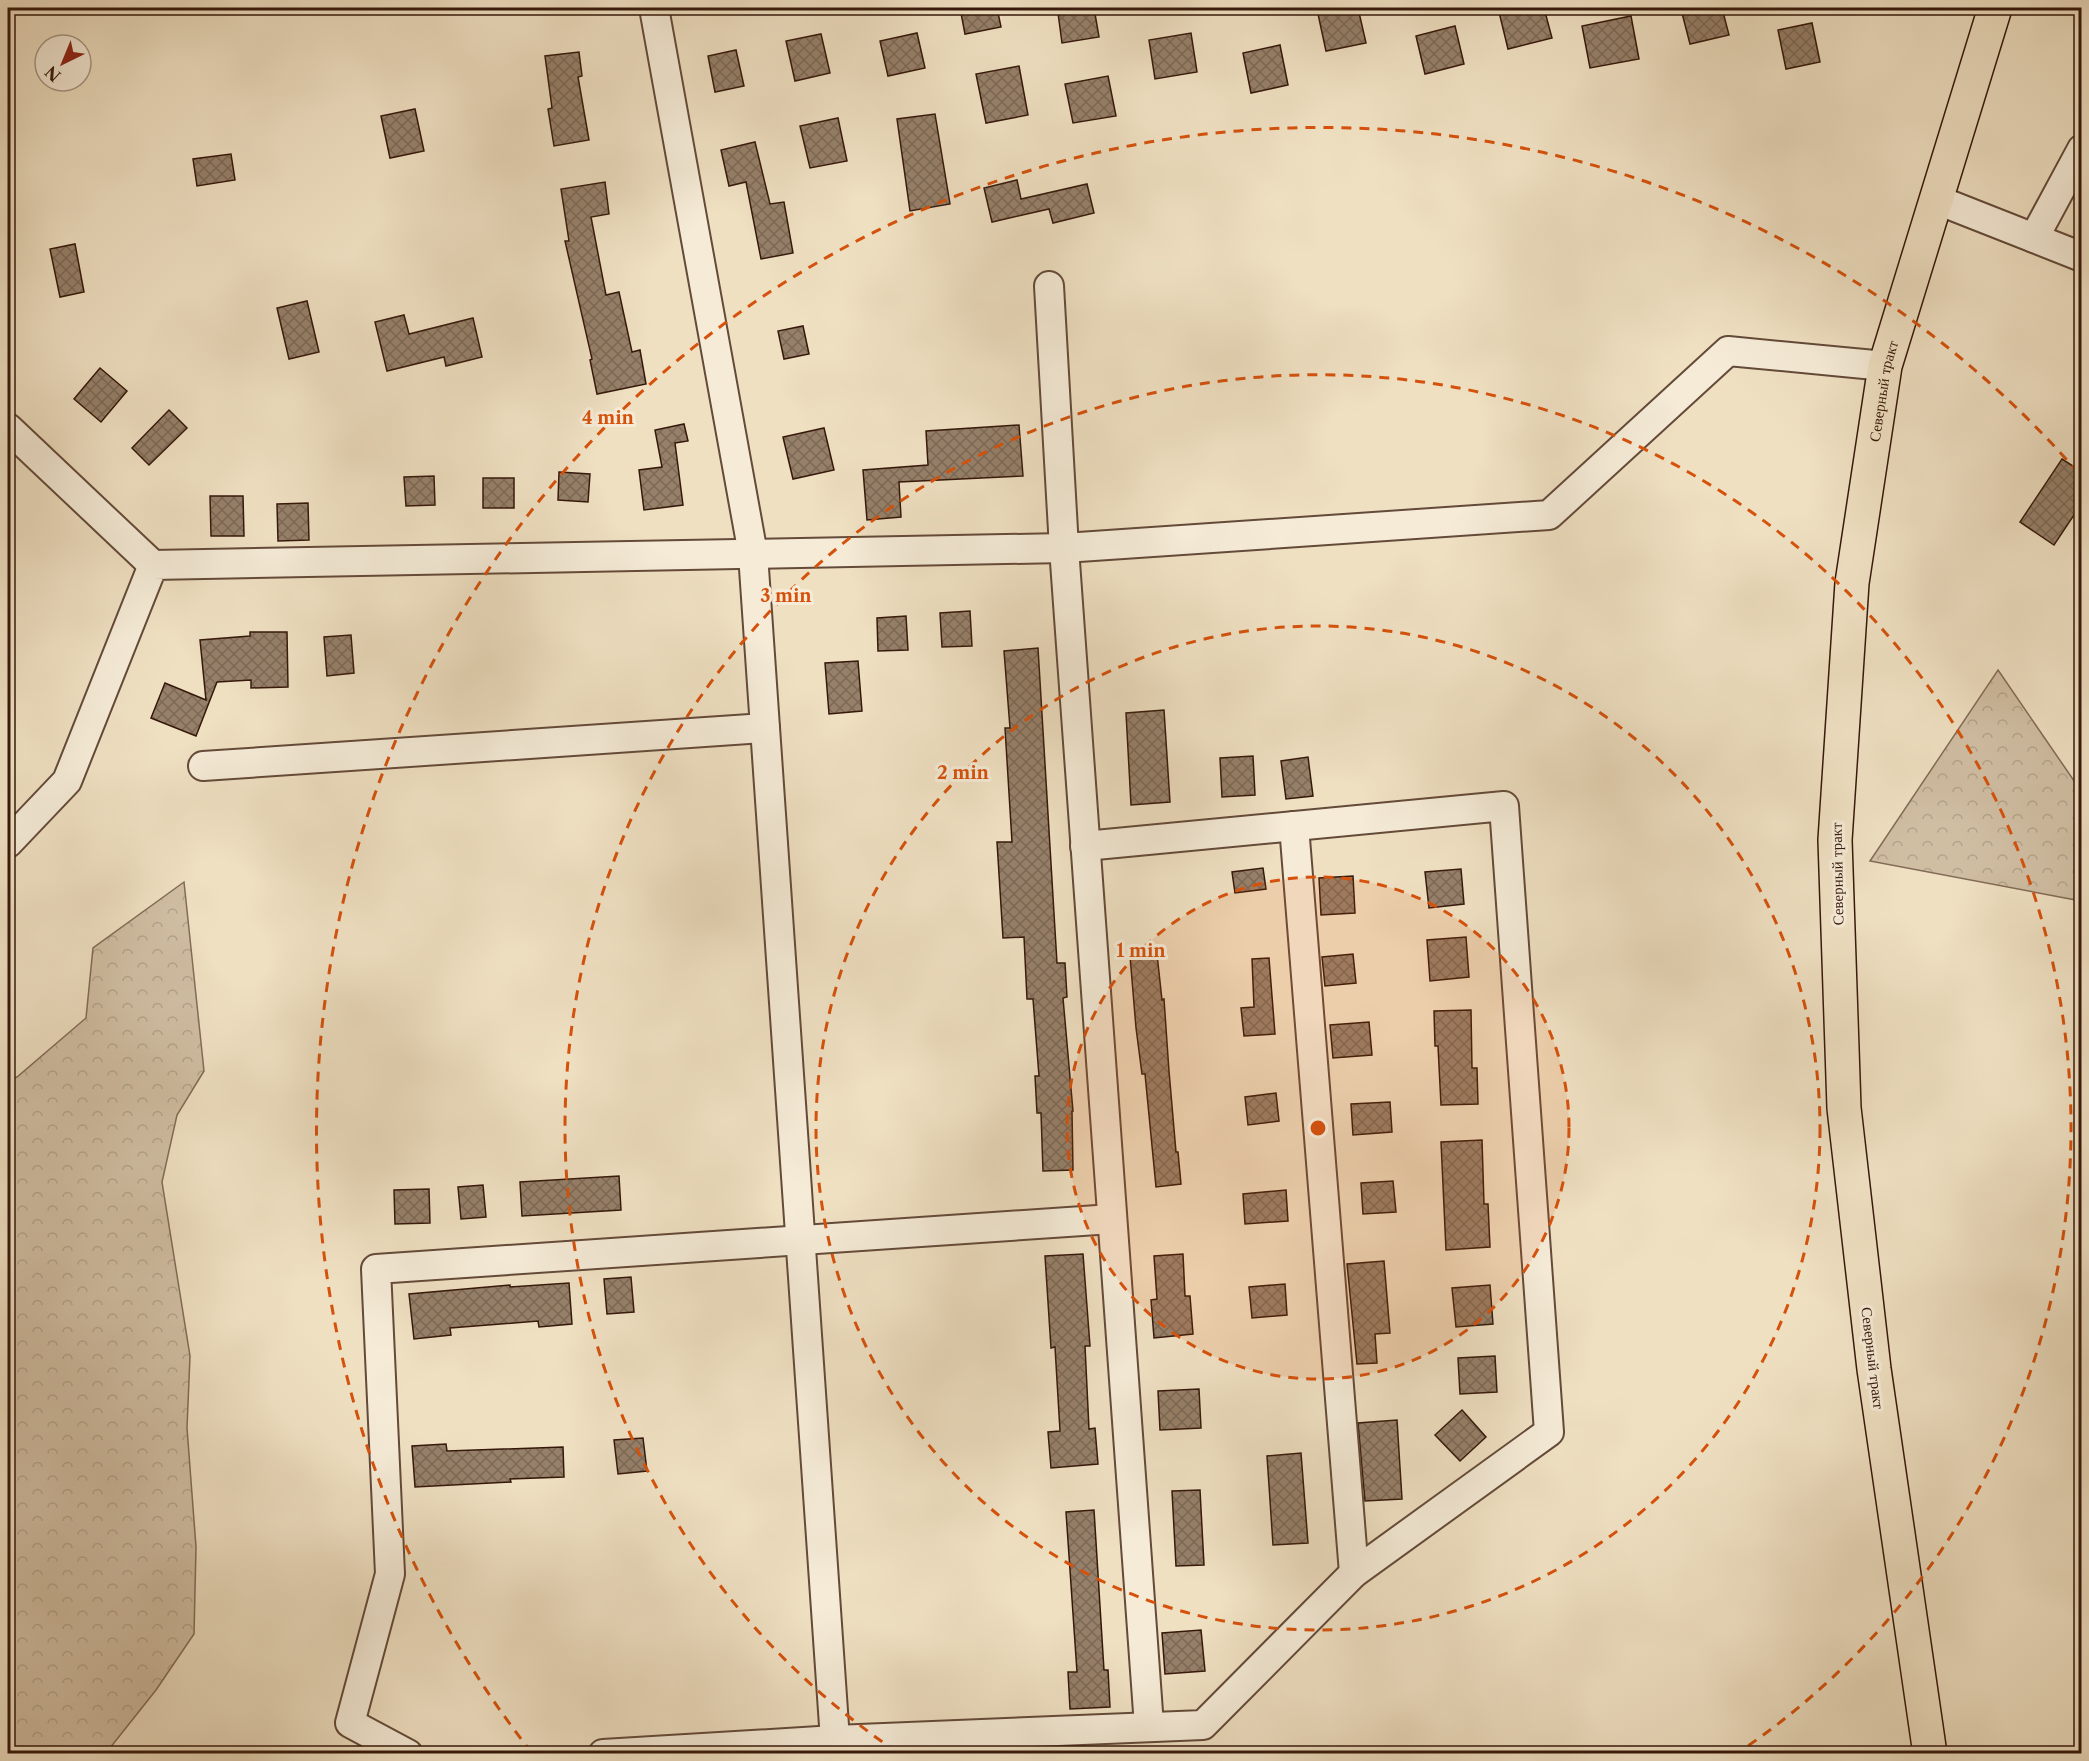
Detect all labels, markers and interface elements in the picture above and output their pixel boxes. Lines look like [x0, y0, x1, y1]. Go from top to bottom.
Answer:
north arrow [33, 33, 93, 93]
text: N [41, 62, 65, 86]
street label: Северный тракт [1864, 338, 1902, 443]
text: 4 min [582, 407, 635, 429]
text: 3 min [760, 585, 812, 607]
text: 2 min [937, 762, 990, 784]
street label: Северный тракт [1827, 822, 1847, 925]
text: 1 min [1116, 940, 1166, 962]
centre of rings [1308, 1118, 1328, 1138]
street label: Северный тракт [1857, 1306, 1889, 1411]

